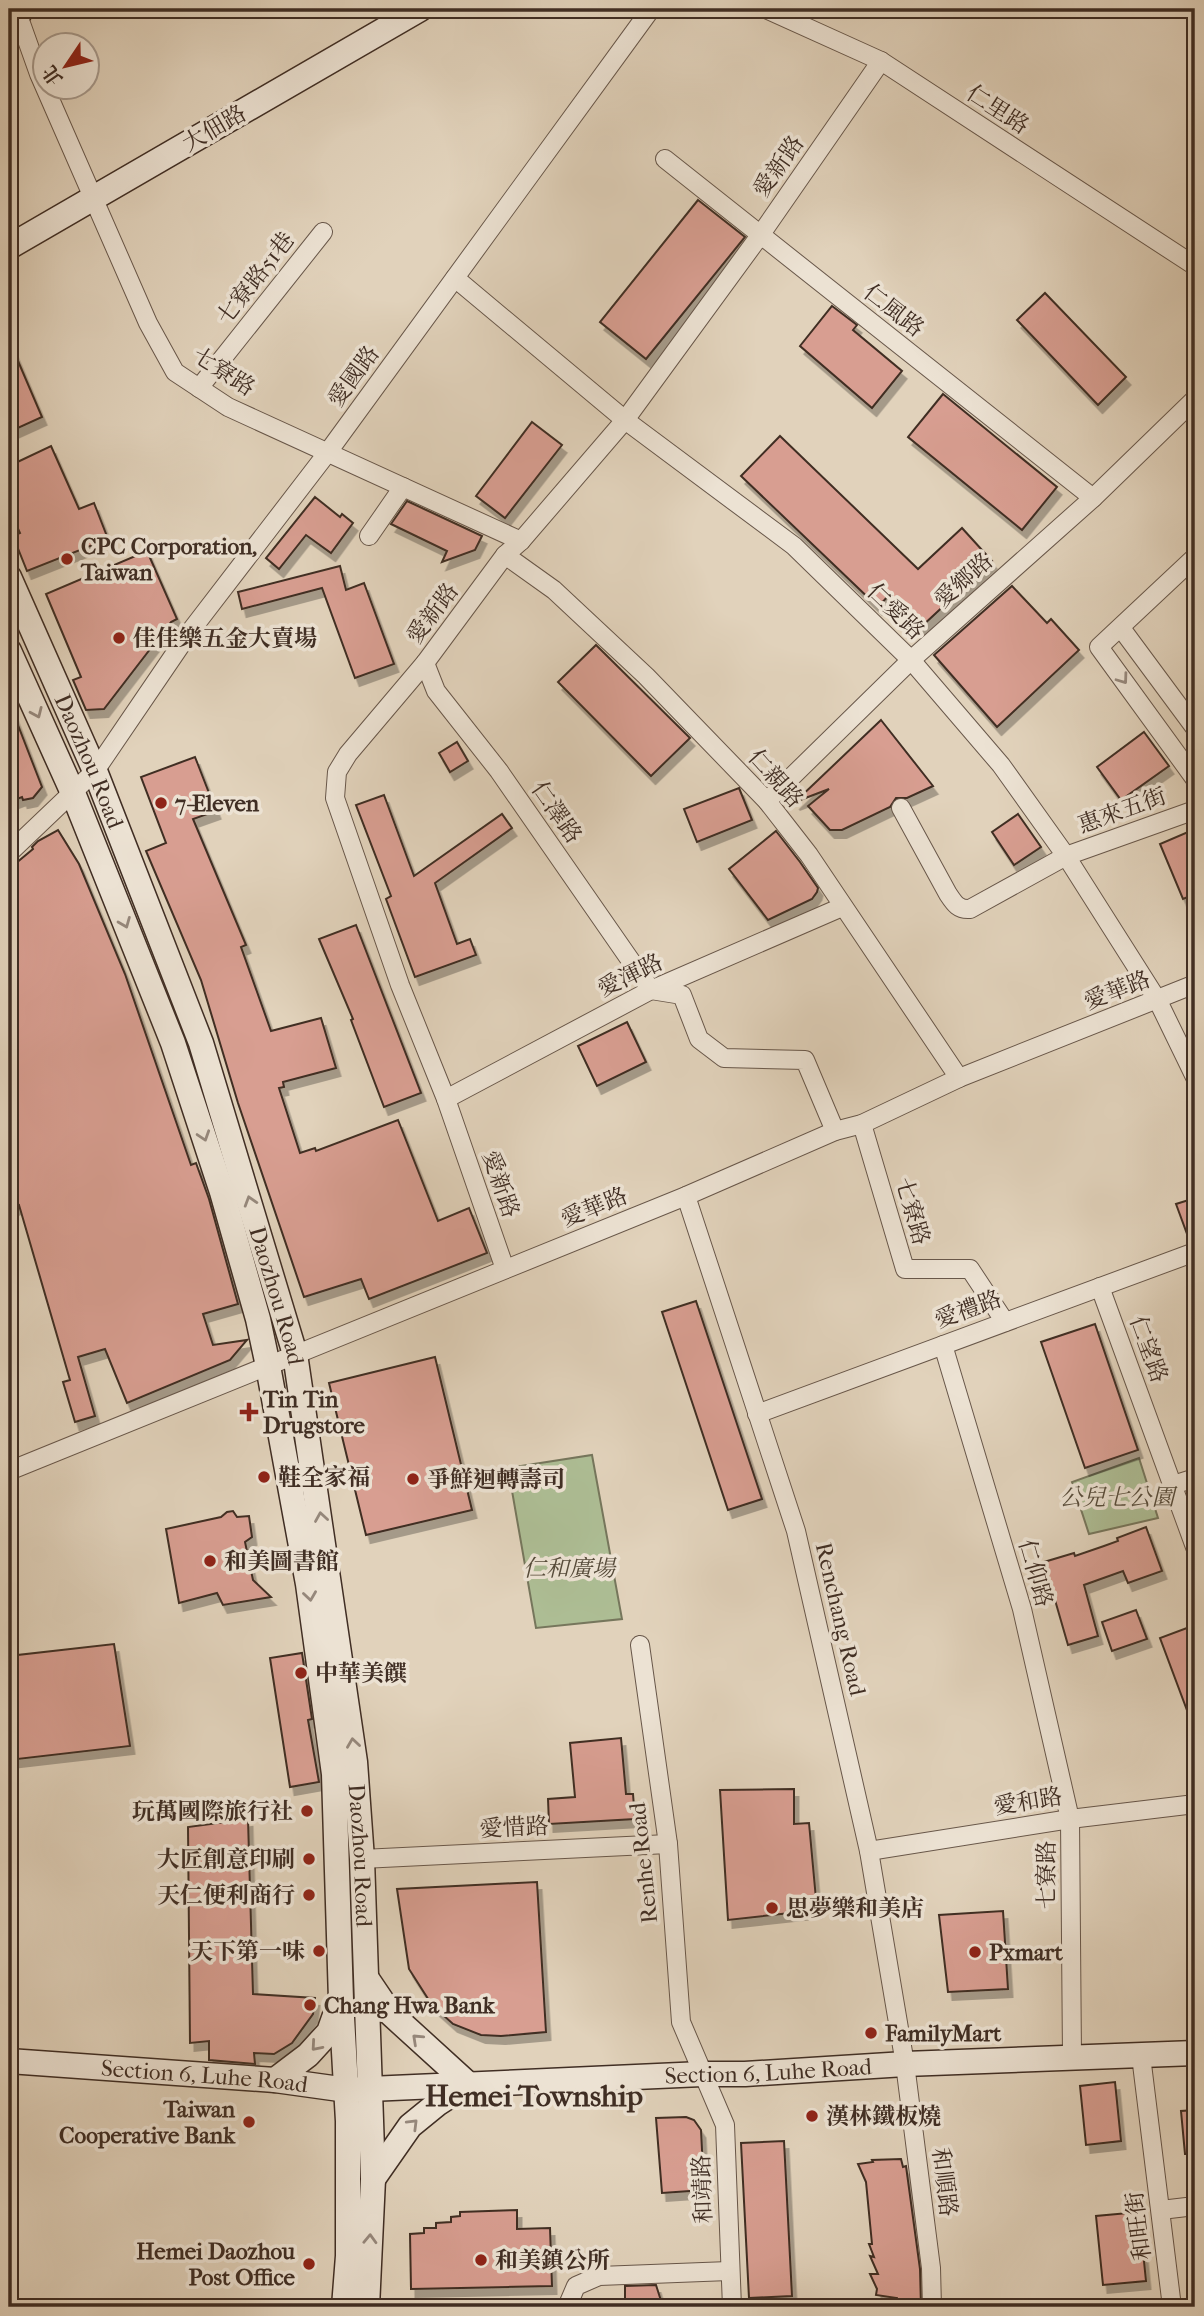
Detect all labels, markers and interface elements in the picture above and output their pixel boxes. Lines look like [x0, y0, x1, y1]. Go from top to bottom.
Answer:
north arrow [32, 32, 102, 102]
text: 北 [38, 61, 67, 89]
street label: 仁里路 [961, 79, 1034, 140]
street label: 大佃路 [178, 99, 251, 157]
street label: 愛新路 [748, 130, 809, 202]
street label: 七寮路51巷 [211, 227, 300, 330]
street label: 仁風路 [858, 279, 929, 342]
street label: 愛國路 [322, 340, 385, 412]
street label: 七寮路 [187, 341, 260, 402]
place label: CPC Corporation, Taiwan [80, 533, 257, 586]
street label: 愛鄉路 [929, 547, 998, 613]
marker: CPC Corporation, Taiwan [59, 551, 75, 567]
street label: 愛新路 [401, 578, 464, 649]
street label: 仁愛路 [861, 578, 930, 645]
place label: 佳佳樂五金大賣場 [133, 625, 317, 652]
marker: 佳佳樂五金大賣場 [111, 630, 127, 646]
one-way arrow [1114, 671, 1127, 684]
street label: Daozhou Road [49, 690, 129, 833]
one-way arrow [29, 706, 43, 718]
street label: 仁親路 [743, 744, 809, 813]
street label: 仁澤路 [526, 776, 587, 848]
street label: 惠來五街 [1074, 782, 1170, 839]
place label: 7-Eleven [174, 790, 260, 817]
marker: 7-Eleven [153, 795, 169, 811]
one-way arrow [117, 915, 131, 928]
street label: 愛渾路 [593, 948, 667, 1003]
street label: 愛華路 [1080, 965, 1154, 1015]
one-way arrow [196, 1130, 210, 1142]
street label: 愛新路 [477, 1147, 525, 1221]
street label: 七寮路 [890, 1174, 935, 1248]
street label: 愛華路 [557, 1182, 631, 1233]
one-way arrow [243, 1195, 258, 1207]
street label: Daozhou Road [243, 1223, 309, 1367]
street label: 愛禮路 [931, 1285, 1005, 1334]
street label: 仁望路 [1124, 1312, 1173, 1386]
place label: Tin Tin Drugstore [262, 1386, 366, 1439]
marker: Tin Tin Drugstore [241, 1404, 257, 1420]
place label: 鞋全家福 [278, 1464, 370, 1491]
place label: 爭鮮迴轉壽司 [427, 1466, 565, 1493]
marker: 鞋全家福 [256, 1469, 272, 1485]
marker: 爭鮮迴轉壽司 [405, 1471, 421, 1487]
park label: 公兒七公園 [1060, 1484, 1179, 1511]
one-way arrow [313, 1512, 328, 1523]
street label: 仁仰路 [1013, 1536, 1058, 1610]
street label: Renchang Road [810, 1540, 871, 1699]
place label: 和美圖書館 [224, 1548, 339, 1575]
marker: 和美圖書館 [202, 1553, 218, 1569]
park label: 仁和廣場 [523, 1555, 617, 1582]
one-way arrow [302, 1590, 317, 1602]
place label: 中華美饌 [315, 1660, 407, 1687]
marker: 中華美饌 [293, 1665, 309, 1681]
one-way arrow [345, 1737, 360, 1749]
street label: Daozhou Road [343, 1783, 377, 1928]
street label: 愛和路 [992, 1783, 1064, 1820]
place label: 玩萬國際旅行社 [132, 1798, 293, 1825]
street label: Renhe Road [624, 1801, 663, 1925]
marker: 玩萬國際旅行社 [299, 1803, 315, 1819]
street label: 愛惜路 [479, 1812, 549, 1843]
street label: 七寮路 [1033, 1841, 1060, 1910]
place label: 大匠創意印刷 [157, 1846, 295, 1873]
marker: 大匠創意印刷 [301, 1851, 317, 1867]
place label: 天仁便利商行 [157, 1882, 295, 1909]
marker: 天仁便利商行 [301, 1887, 317, 1903]
place label: 思夢樂和美店 [786, 1895, 924, 1922]
marker: 思夢樂和美店 [764, 1900, 780, 1916]
place label: 天下第一味 [190, 1938, 305, 1965]
place label: Pxmart [989, 1939, 1064, 1966]
marker: 天下第一味 [311, 1943, 327, 1959]
marker: Pxmart [967, 1944, 983, 1960]
place label: Chang Hwa Bank [324, 1992, 496, 2019]
marker: Chang Hwa Bank [302, 1997, 318, 2013]
place label: FamilyMart [884, 2020, 1002, 2047]
marker: FamilyMart [863, 2025, 879, 2041]
one-way arrow [412, 2034, 425, 2047]
one-way arrow [312, 2038, 324, 2051]
street label: Section 6, Luhe Road [664, 2053, 873, 2090]
street label: Section 6, Luhe Road [100, 2055, 310, 2098]
district label: Hemei Township [425, 2079, 643, 2114]
place label: Taiwan Cooperative Bank [59, 2096, 236, 2149]
place label: 漢林鐵板燒 [826, 2103, 941, 2130]
marker: 漢林鐵板燒 [804, 2108, 820, 2124]
marker: Taiwan Cooperative Bank [241, 2114, 257, 2130]
one-way arrow [405, 2120, 418, 2133]
street label: 和順路 [927, 2146, 962, 2218]
street label: 和靖路 [688, 2154, 717, 2224]
street label: 和旺街 [1121, 2190, 1156, 2262]
one-way arrow [363, 2233, 378, 2244]
place label: Hemei Daozhou Post Office [136, 2238, 296, 2291]
place label: 和美鎮公所 [495, 2247, 610, 2274]
marker: 和美鎮公所 [473, 2252, 489, 2268]
marker: Hemei Daozhou Post Office [301, 2256, 317, 2272]

